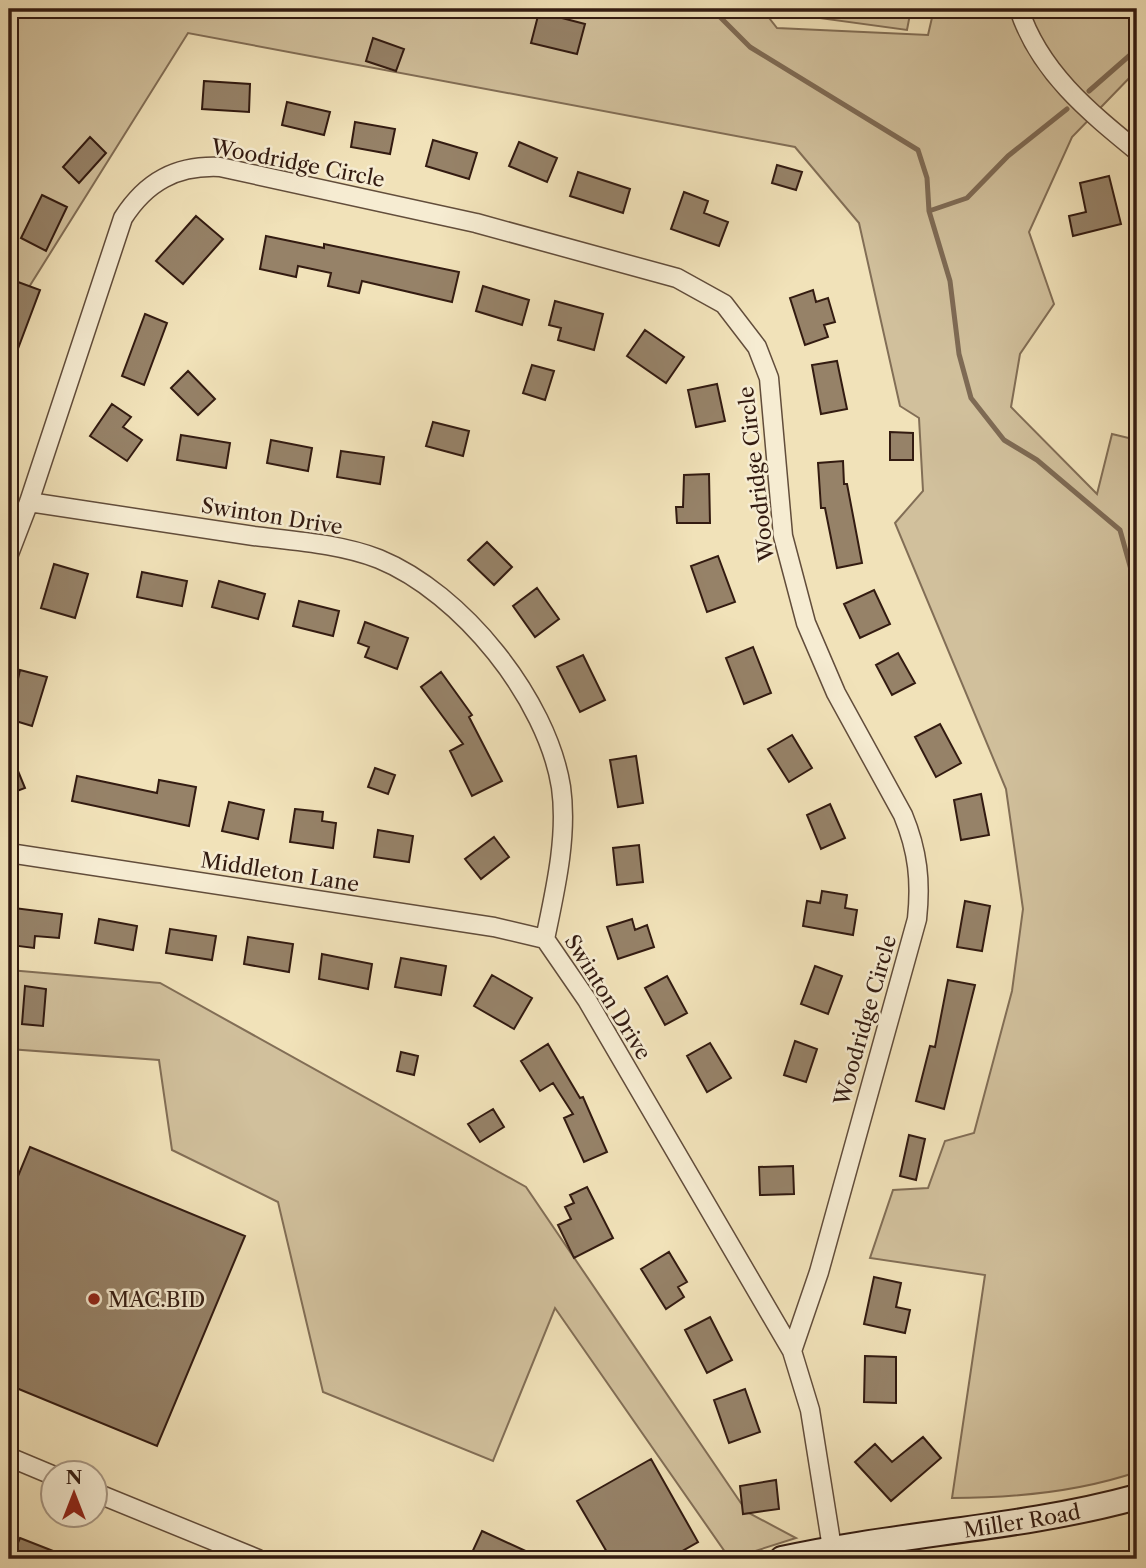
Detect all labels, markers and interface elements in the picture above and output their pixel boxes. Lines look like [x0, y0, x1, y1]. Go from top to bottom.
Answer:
street label: Woodridge Circle [208, 134, 387, 192]
street label: Woodridge Circle [733, 385, 779, 564]
street label: Swinton Drive [199, 492, 345, 540]
street label: Middleton Lane [199, 847, 361, 897]
street label: Swinton Drive [560, 930, 656, 1064]
street label: Woodridge Circle [828, 932, 901, 1109]
place label: MAC.BID [108, 1287, 205, 1312]
marker: MAC.BID [86, 1291, 102, 1307]
north arrow [38, 1460, 108, 1530]
text: N [66, 1466, 82, 1489]
street label: Miller Road [962, 1498, 1083, 1542]

